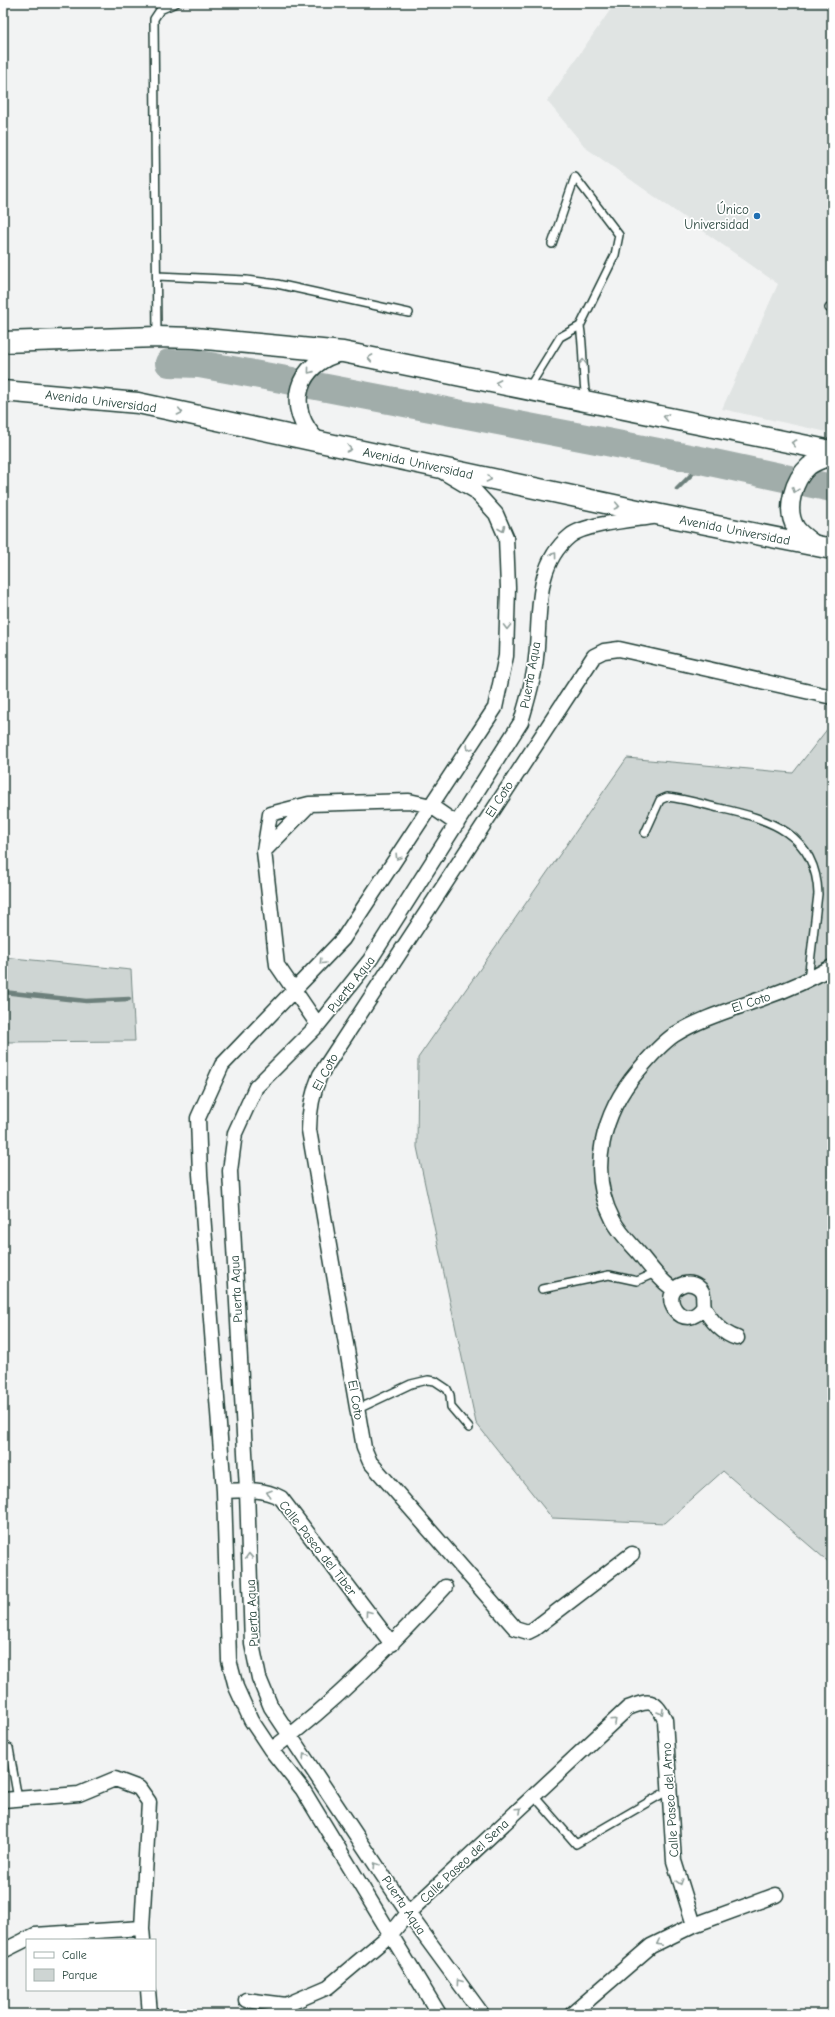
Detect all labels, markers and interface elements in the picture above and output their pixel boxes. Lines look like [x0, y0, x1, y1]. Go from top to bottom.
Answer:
place label: Único Universidad [684, 201, 749, 232]
marker: Único Universidad [752, 211, 762, 221]
one-way arrow [367, 354, 373, 362]
one-way arrow [578, 359, 587, 365]
one-way arrow [307, 366, 314, 373]
one-way arrow [495, 380, 501, 388]
street label: Avenida Universidad [44, 387, 158, 415]
one-way arrow [177, 408, 184, 416]
one-way arrow [663, 413, 670, 422]
one-way arrow [791, 440, 797, 448]
one-way arrow [345, 444, 352, 452]
street label: Avenida Universidad [362, 444, 474, 482]
one-way arrow [486, 474, 493, 482]
one-way arrow [791, 486, 799, 493]
one-way arrow [613, 501, 620, 509]
street label: Avenida Universidad [679, 512, 791, 548]
one-way arrow [498, 526, 506, 533]
one-way arrow [549, 552, 556, 559]
one-way arrow [503, 624, 511, 630]
street label: Puerta Aqua [517, 640, 543, 710]
one-way arrow [466, 744, 474, 751]
street label: El Coto [482, 778, 516, 820]
one-way arrow [396, 852, 403, 859]
street label: Puerta Aqua [324, 953, 378, 1015]
one-way arrow [319, 957, 327, 965]
street label: El Coto [730, 989, 772, 1015]
street label: El Coto [309, 1051, 341, 1093]
street label: Puerta Aqua [227, 1255, 245, 1323]
street label: El Coto [345, 1379, 367, 1421]
one-way arrow [265, 1489, 272, 1498]
street label: Calle Paseo del Tiber [276, 1497, 360, 1599]
one-way arrow [245, 1553, 253, 1559]
street label: Puerta Aqua [243, 1579, 261, 1647]
one-way arrow [366, 1611, 373, 1618]
one-way arrow [656, 1708, 663, 1715]
one-way arrow [609, 1718, 617, 1726]
street label: Calle Paseo del Arno [658, 1742, 681, 1858]
one-way arrow [302, 1753, 310, 1760]
one-way arrow [514, 1807, 522, 1815]
street label: Calle Paseo del Sena [416, 1816, 512, 1906]
one-way arrow [374, 1862, 381, 1869]
street label: Puerta Aqua [379, 1873, 429, 1937]
one-way arrow [675, 1878, 684, 1885]
one-way arrow [656, 1938, 663, 1946]
legend [26, 1939, 156, 1991]
text: Calle [62, 1948, 87, 1962]
text: Parque [62, 1968, 97, 1982]
one-way arrow [457, 1980, 464, 1987]

